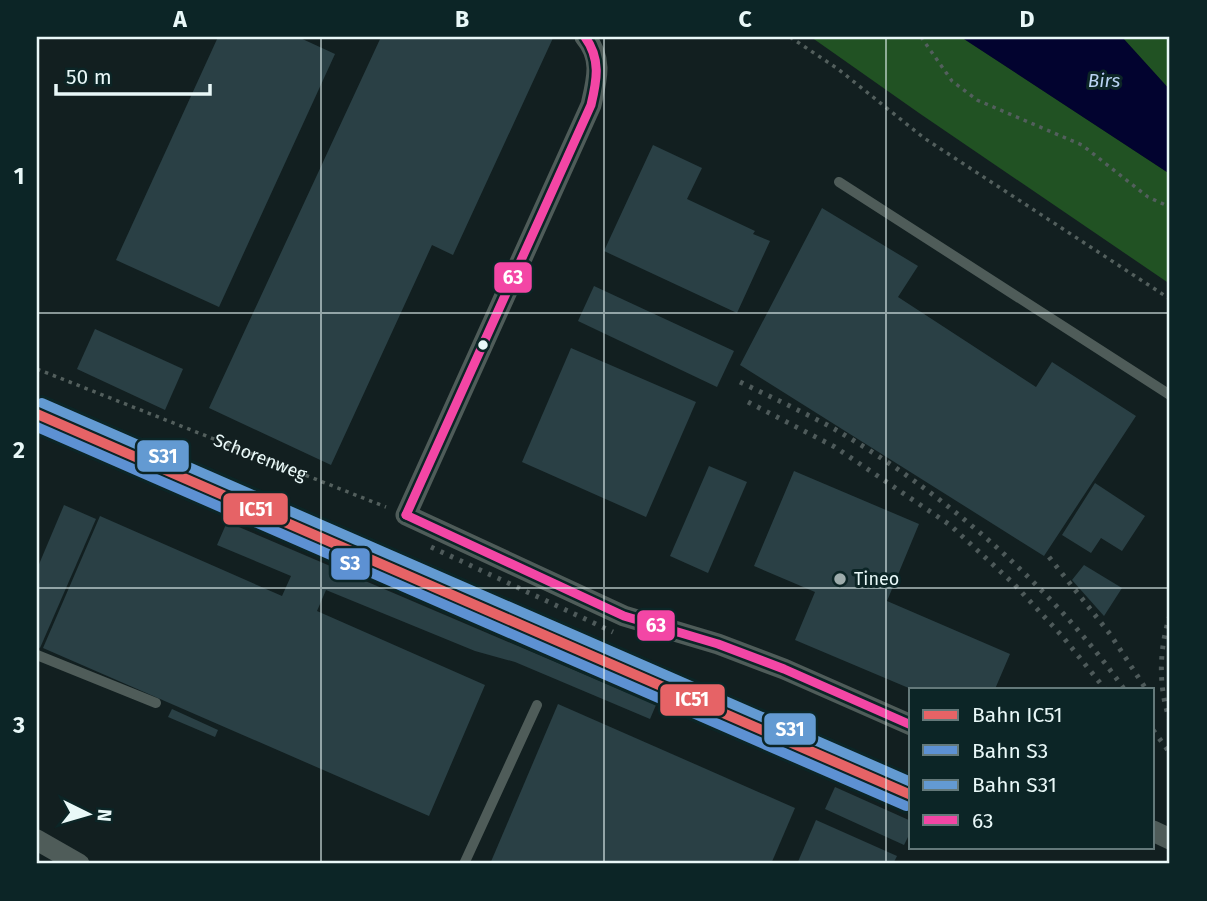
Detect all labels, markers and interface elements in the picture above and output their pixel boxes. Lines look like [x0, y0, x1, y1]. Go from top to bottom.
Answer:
text: A [172, 5, 187, 33]
text: B [455, 5, 469, 33]
text: C [738, 5, 752, 33]
text: D [1020, 5, 1035, 33]
scale bar [56, 52, 210, 96]
text: 50 m [66, 64, 112, 90]
water label: Birs [1088, 69, 1120, 92]
text: 1 [14, 162, 24, 190]
line badge: 63 [493, 261, 533, 294]
text: 63 [503, 266, 523, 289]
unlabelled marker [476, 338, 490, 352]
street label: Schorenweg [210, 429, 311, 486]
text: 2 [13, 436, 25, 464]
line badge: S31 [136, 439, 190, 473]
text: S31 [148, 445, 178, 468]
line badge: IC51 [222, 492, 289, 526]
text: IC51 [239, 498, 273, 521]
line badge: S3 [330, 547, 371, 581]
text: S3 [340, 552, 360, 575]
place label: Tineo [854, 568, 899, 590]
marker: Tineo [832, 571, 848, 587]
line badge: 63 [636, 609, 676, 642]
text: 63 [646, 614, 666, 637]
line badge: IC51 [659, 683, 726, 717]
text: IC51 [675, 688, 709, 711]
legend [909, 688, 1154, 848]
text: Bahn IC51 [972, 702, 1063, 728]
text: 3 [12, 711, 25, 739]
line badge: S31 [763, 712, 817, 746]
text: S31 [775, 718, 805, 741]
text: Bahn S3 [972, 738, 1048, 764]
text: Bahn S31 [972, 772, 1057, 798]
north arrow [52, 778, 122, 848]
text: N [92, 808, 116, 823]
text: 63 [972, 808, 993, 834]

